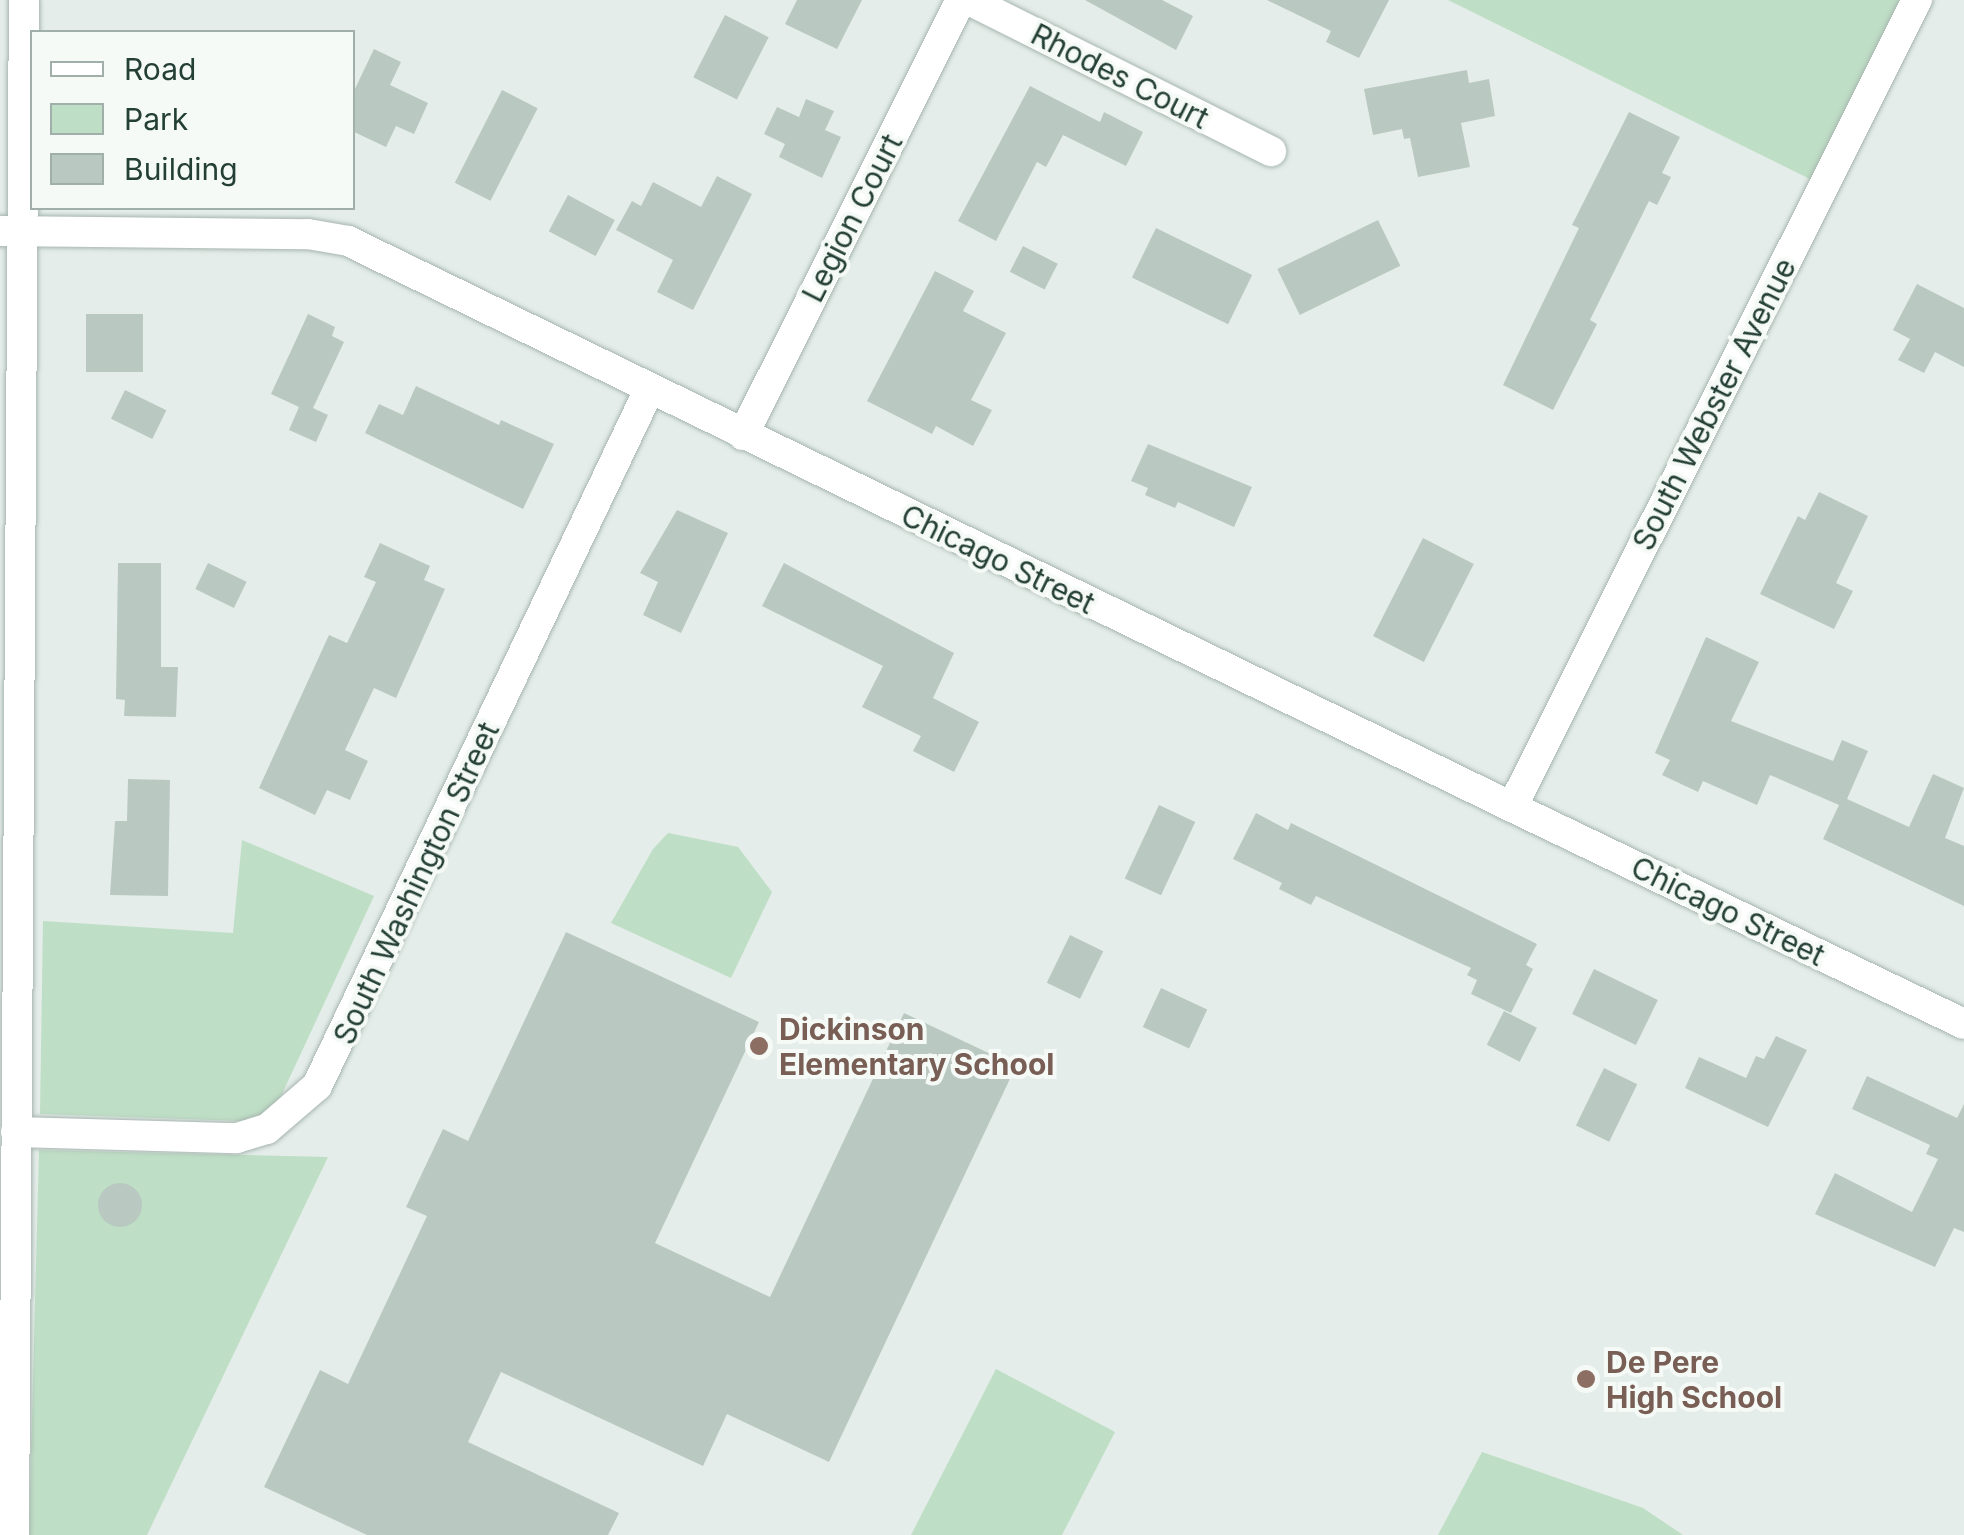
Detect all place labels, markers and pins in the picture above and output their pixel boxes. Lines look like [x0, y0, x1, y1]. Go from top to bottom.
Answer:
place label: Dickinson Elementary School [779, 1011, 1054, 1082]
marker: Dickinson Elementary School [748, 1035, 770, 1057]
place label: De Pere High School [1606, 1344, 1782, 1414]
marker: De Pere High School [1575, 1368, 1597, 1390]

